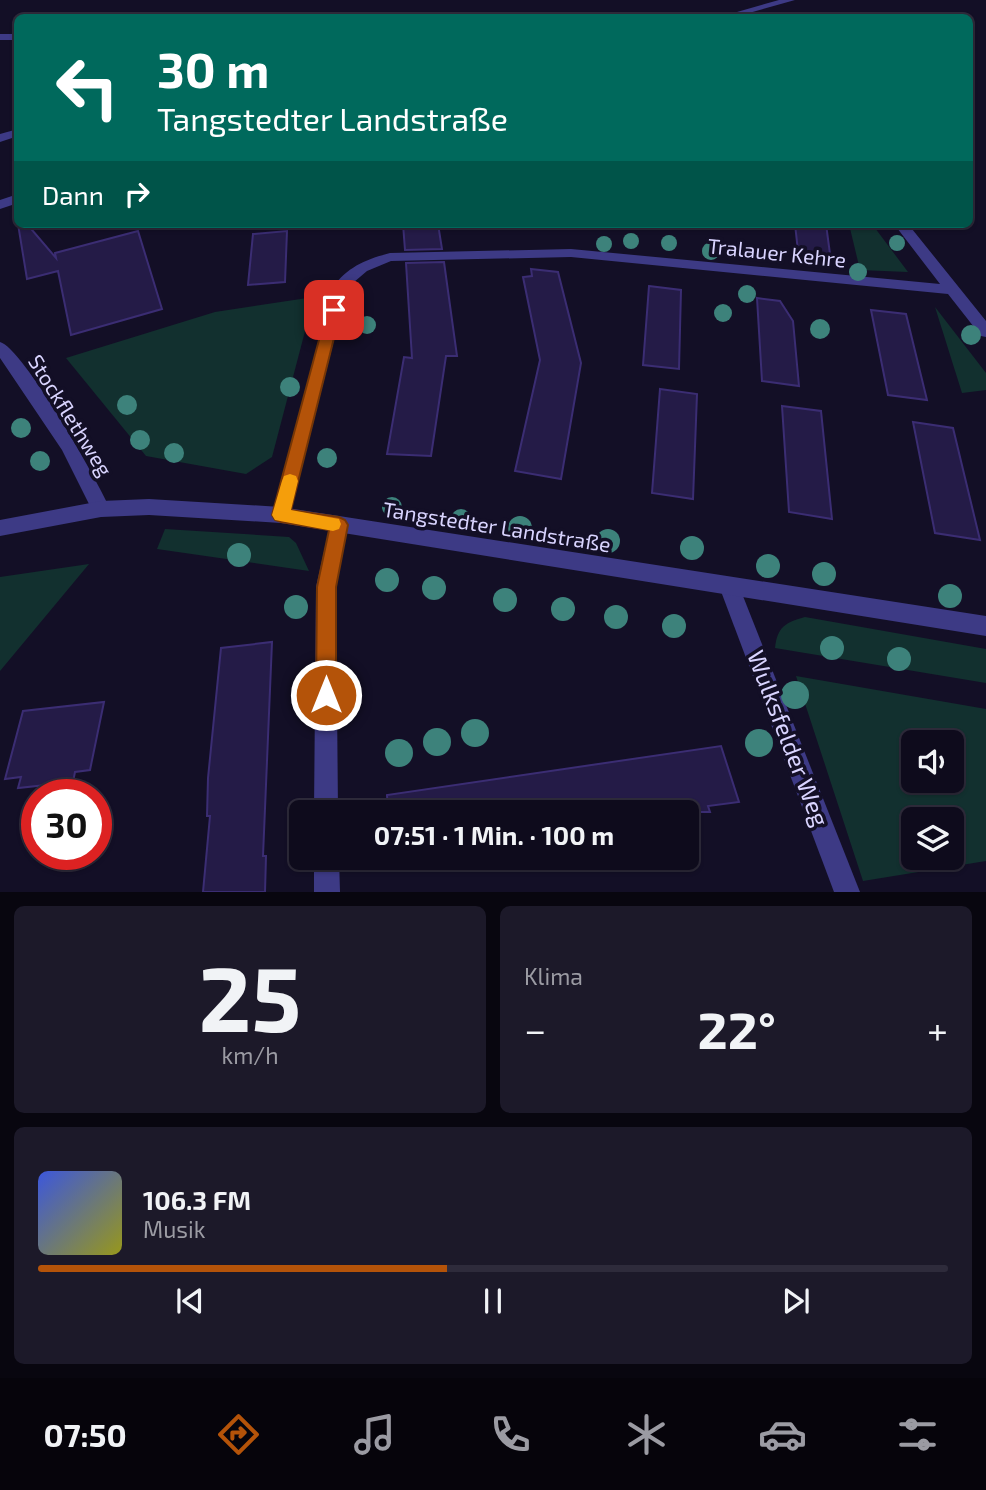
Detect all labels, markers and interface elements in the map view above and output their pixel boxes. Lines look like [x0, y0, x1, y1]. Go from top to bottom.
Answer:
text: 30 m [157, 39, 269, 98]
icon: left [42, 42, 133, 133]
text: Tangstedter Landstraße [157, 99, 508, 137]
icon: right [118, 175, 156, 213]
text: Dann [42, 179, 104, 210]
street label: Tralauer Kehre [707, 232, 847, 272]
pin [304, 280, 364, 340]
icon: arrive [315, 291, 353, 329]
street label: Stockflethweg [24, 350, 118, 480]
street label: Tangstedter Landstraße [381, 496, 613, 556]
street label: Wulksfelder Weg [742, 646, 836, 830]
position arrow [289, 658, 363, 732]
map controls [901, 730, 964, 870]
button: sound [901, 730, 964, 793]
speed limit sign: 30 [21, 779, 112, 870]
button: layers [901, 807, 964, 870]
text: 07:51 · 1 Min. · 100 m [374, 819, 614, 850]
text: 25 [198, 941, 302, 1050]
text: Klima [524, 962, 583, 990]
text: 22° [697, 997, 776, 1059]
text: − [524, 1006, 546, 1052]
text: + [927, 1006, 948, 1052]
text: km/h [221, 1041, 279, 1069]
text: 106.3 FM [143, 1184, 251, 1215]
text: Musik [143, 1215, 205, 1243]
icon: previous [171, 1282, 209, 1320]
icon: pause [474, 1282, 512, 1320]
icon: next [777, 1282, 815, 1320]
icon: directions [214, 1410, 263, 1459]
icon: music [350, 1410, 399, 1459]
icon: phone [486, 1410, 535, 1459]
icon: climate [622, 1410, 671, 1459]
icon: car [758, 1410, 807, 1459]
icon: filters [893, 1410, 942, 1459]
text: 07:50 [43, 1415, 127, 1453]

